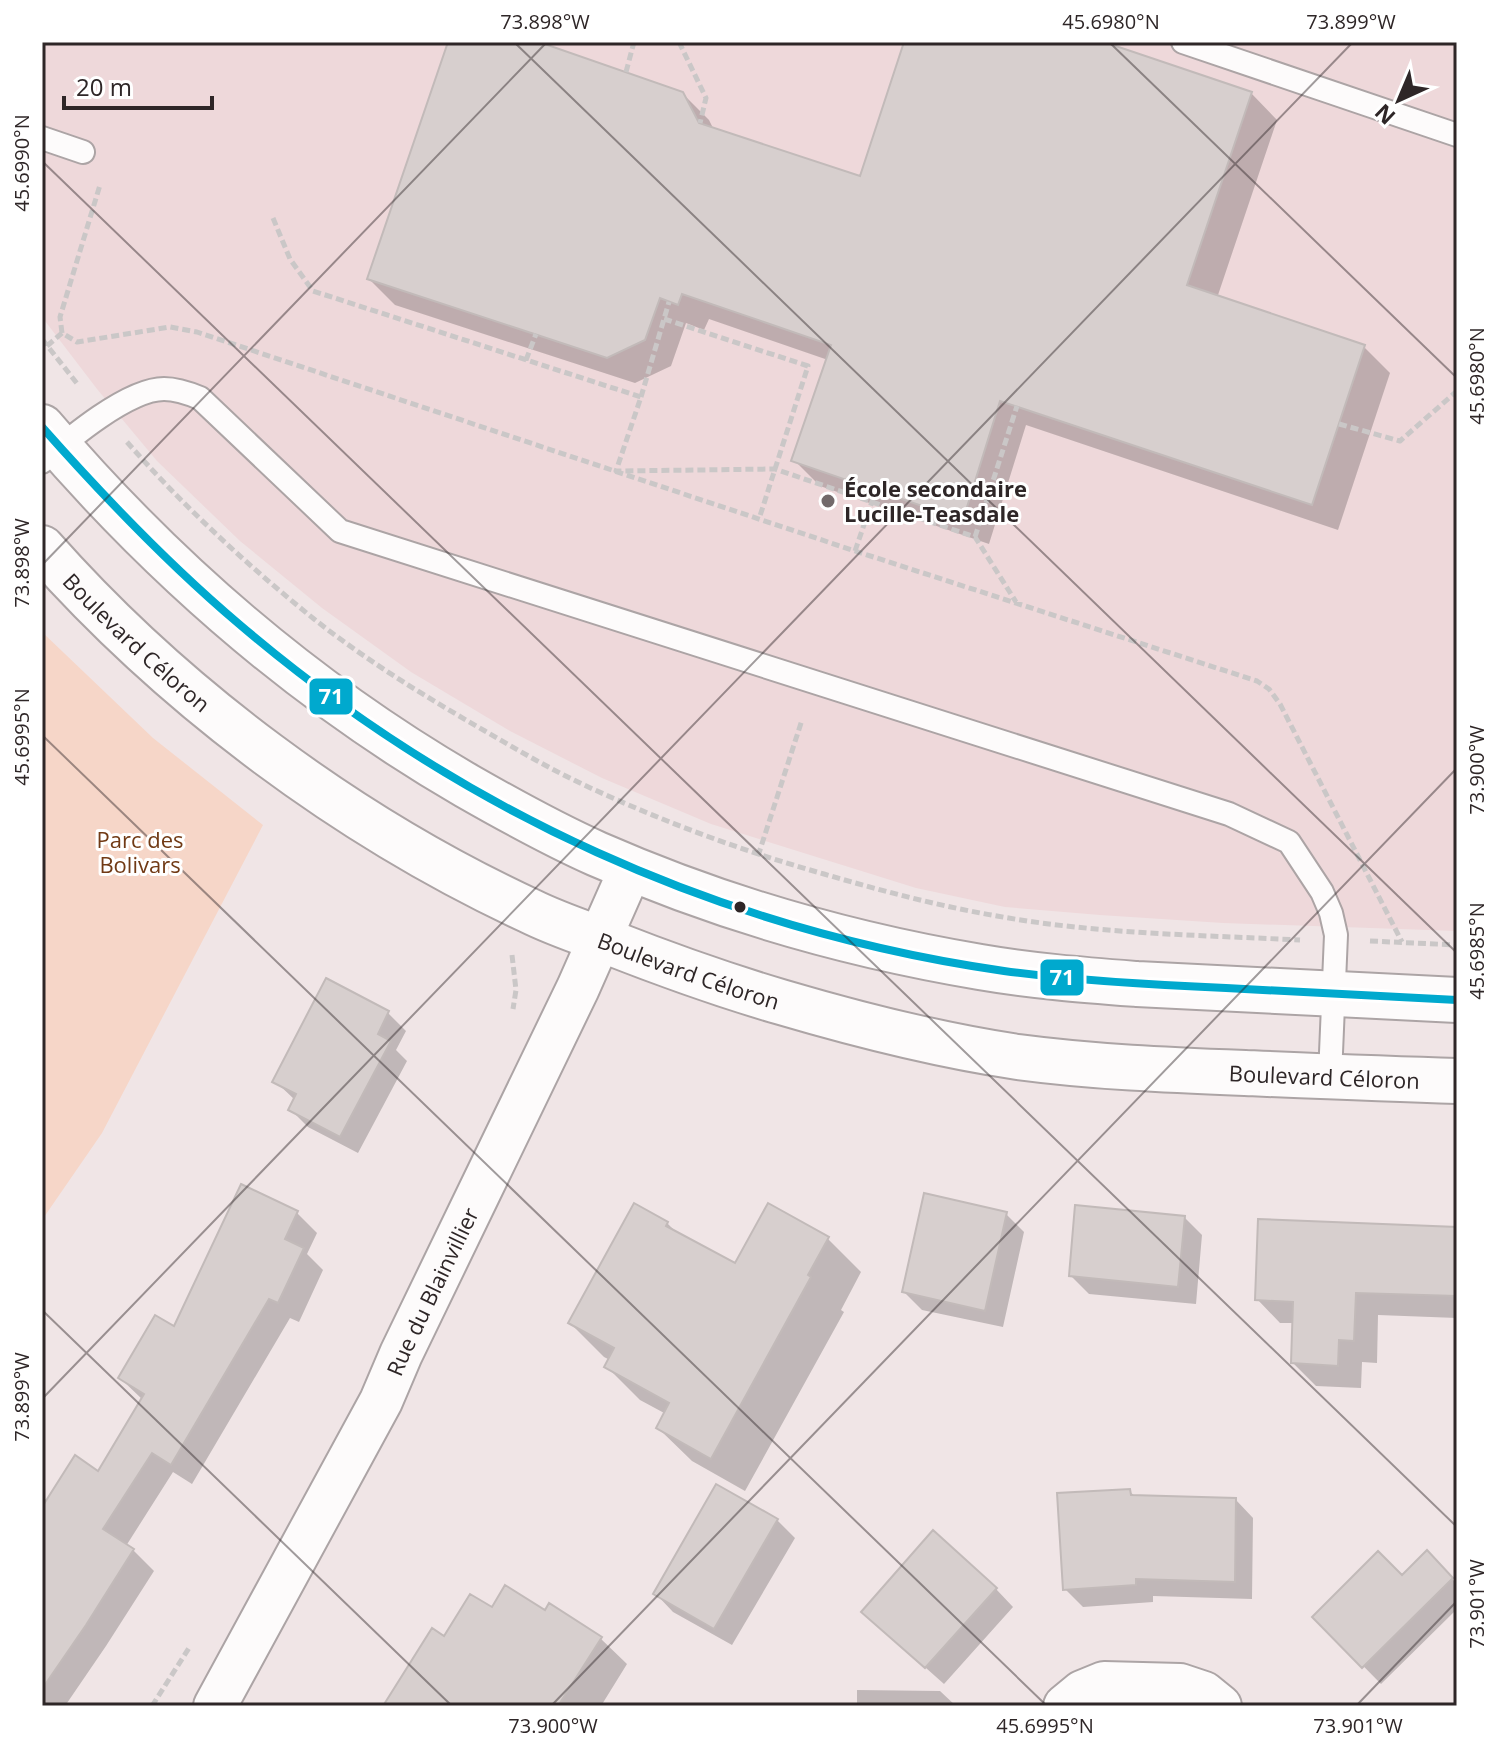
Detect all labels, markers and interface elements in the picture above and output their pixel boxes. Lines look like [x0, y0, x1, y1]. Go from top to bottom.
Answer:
text: 73.898°W [500, 8, 590, 35]
text: 45.6980°N [1062, 8, 1160, 35]
text: 73.899°W [1306, 8, 1396, 35]
scale bar [64, 60, 212, 110]
north arrow [1359, 60, 1439, 140]
text: 20 m [76, 70, 132, 103]
text: N [1368, 98, 1401, 132]
text: 45.6990°N [8, 114, 35, 212]
text: 45.6980°N [1463, 327, 1490, 425]
place label: École secondaire Lucille-Teasdale [844, 473, 1027, 528]
marker: École secondaire Lucille-Teasdale [819, 492, 837, 510]
text: 73.898°W [8, 518, 35, 608]
street label: Boulevard Céloron [57, 566, 217, 718]
line badge: 71 [308, 677, 354, 716]
text: 71 [318, 680, 344, 710]
text: 45.6995°N [8, 688, 35, 786]
text: 73.900°W [1463, 725, 1490, 815]
park label: Parc des Bolivars [96, 824, 184, 879]
unlabelled marker [732, 899, 748, 915]
text: 45.6985°N [1463, 902, 1490, 1000]
street label: Boulevard Céloron [594, 924, 783, 1016]
line badge: 71 [1039, 958, 1085, 997]
text: 71 [1049, 961, 1075, 991]
street label: Boulevard Céloron [1228, 1057, 1420, 1095]
street label: Rue du Blainvillier [379, 1202, 485, 1380]
text: 73.899°W [8, 1352, 35, 1442]
text: 73.901°W [1463, 1559, 1490, 1649]
text: 73.900°W [508, 1712, 598, 1739]
text: 45.6995°N [996, 1712, 1094, 1739]
text: 73.901°W [1313, 1712, 1403, 1739]

